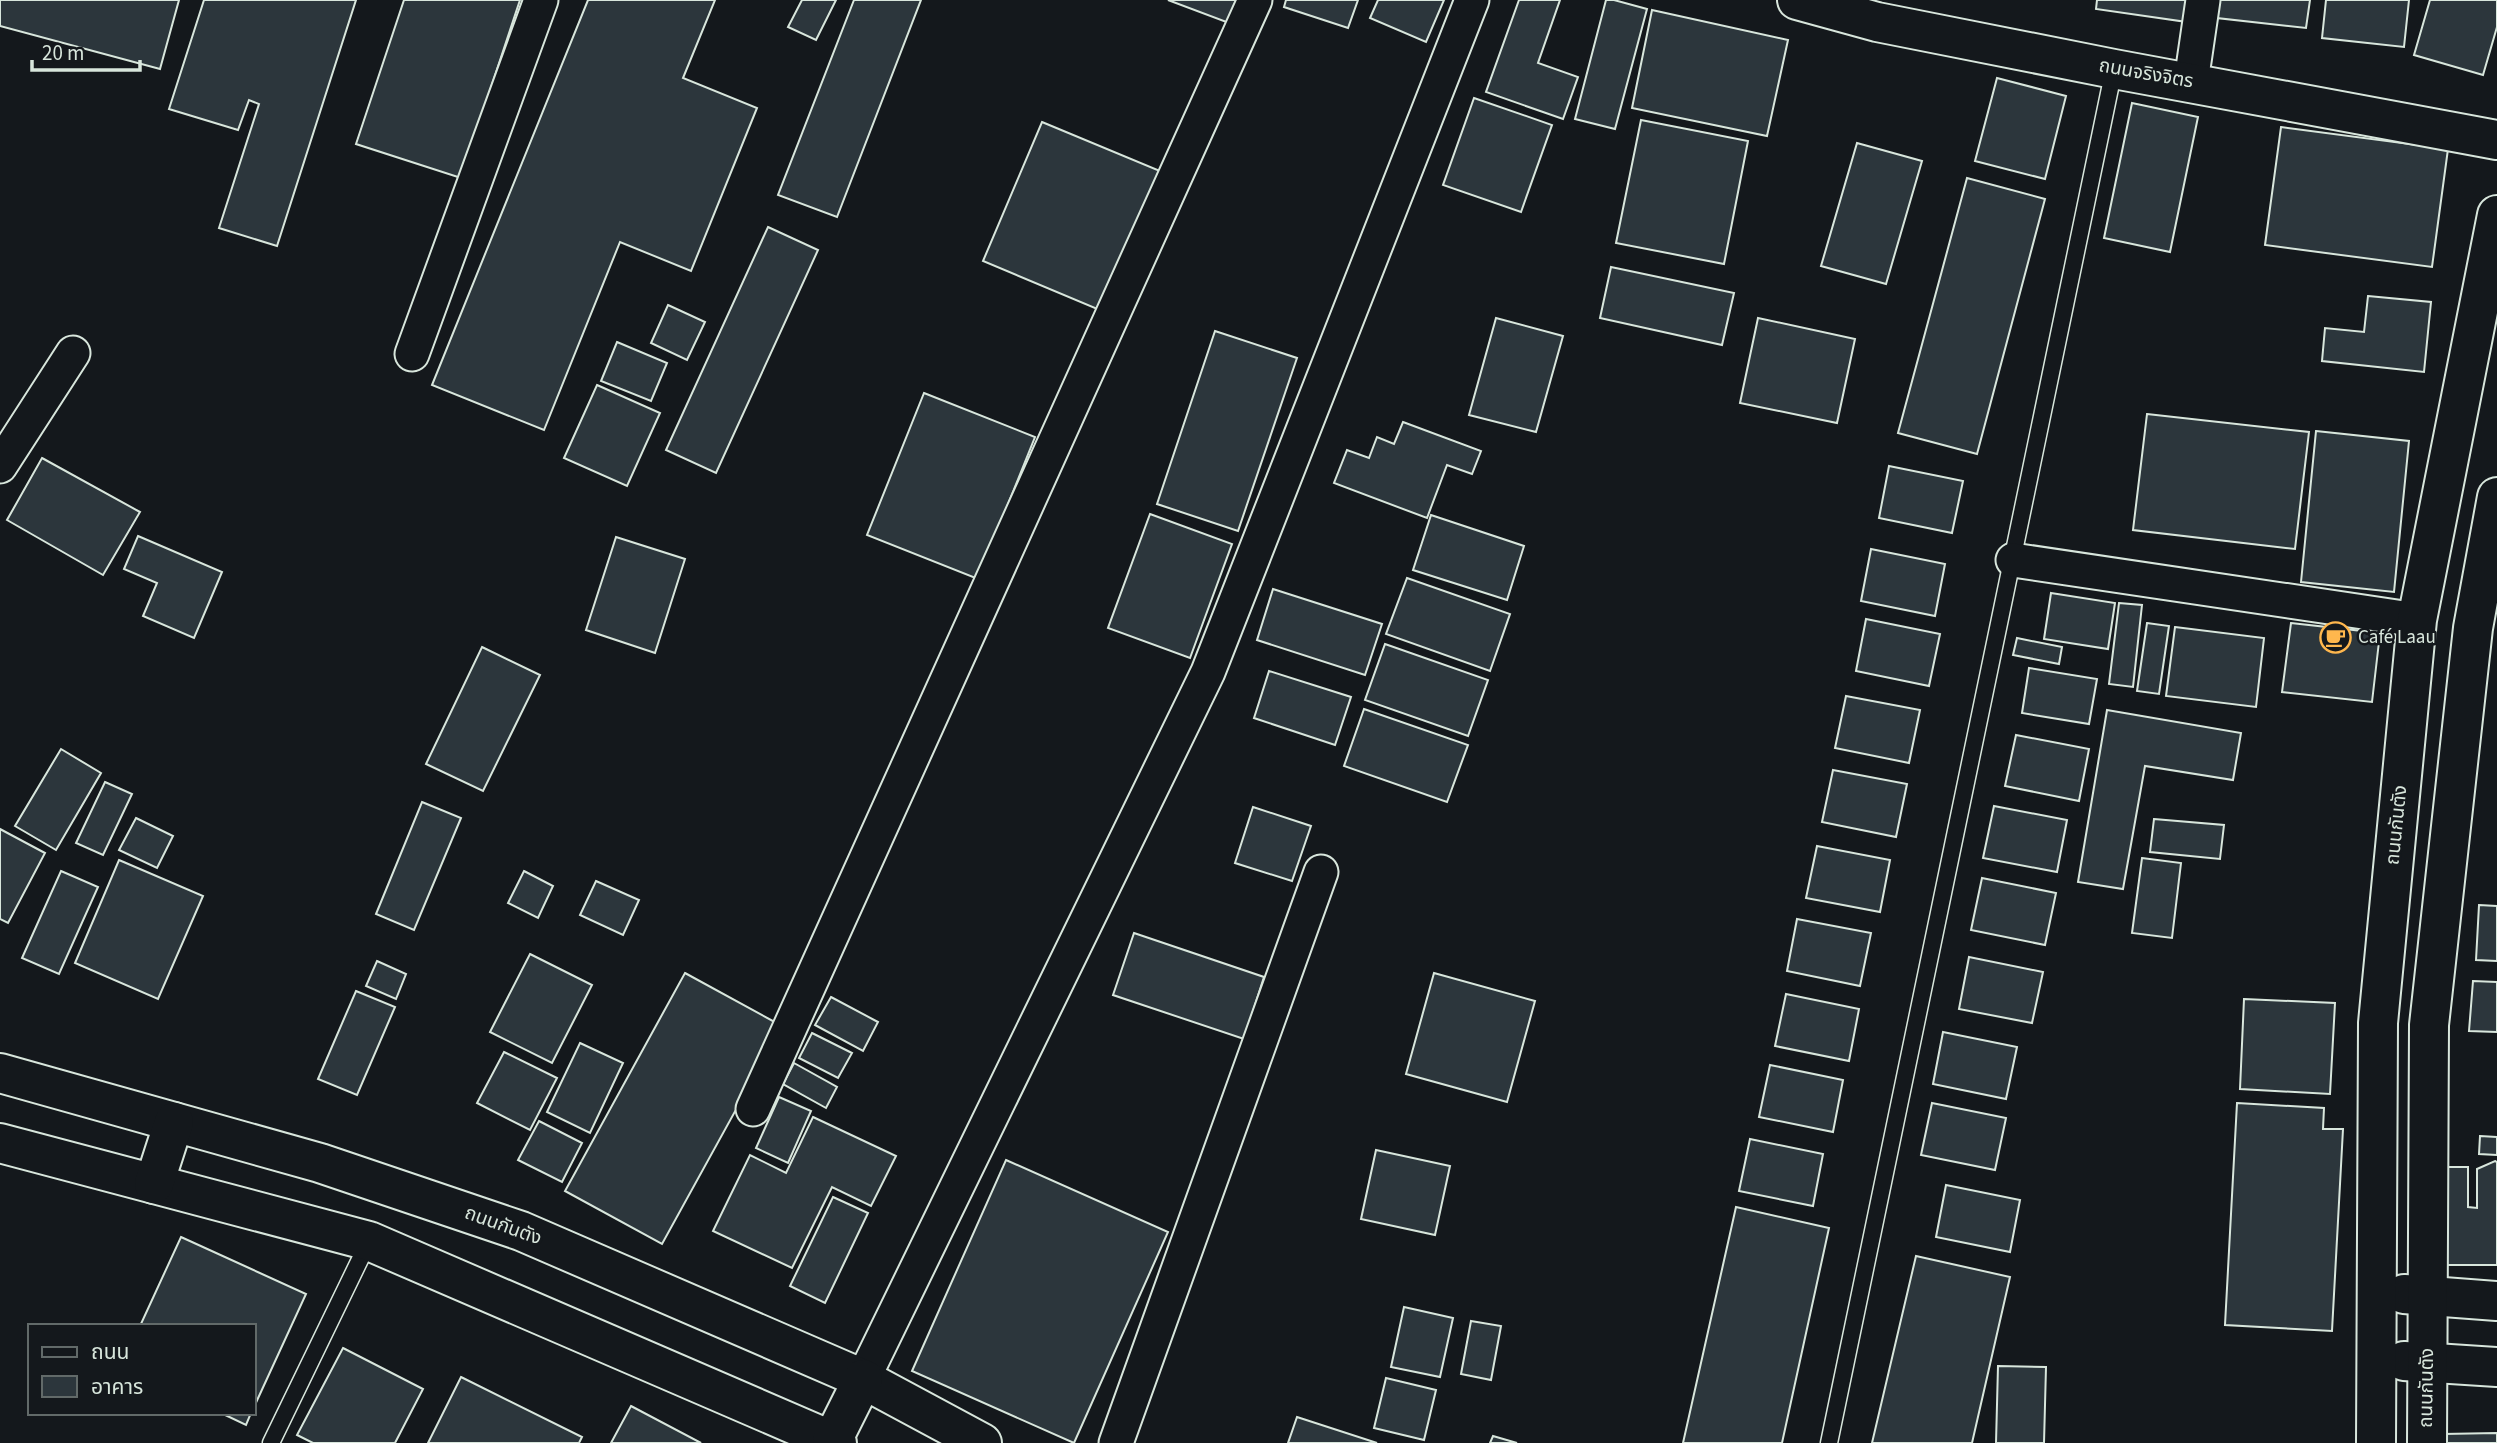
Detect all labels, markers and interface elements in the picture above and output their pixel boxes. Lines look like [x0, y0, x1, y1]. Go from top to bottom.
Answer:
scale bar [32, 28, 140, 72]
text: 20 m [42, 38, 84, 68]
street label: ถนนจริงจิตร [2096, 52, 2196, 96]
cafe icon: Café Laau [2318, 620, 2352, 654]
place label: Café Laau [2358, 624, 2436, 651]
street label: ถนนกันตัง [2379, 784, 2415, 866]
street label: ถนนกันตัง [461, 1200, 545, 1252]
legend [28, 1324, 256, 1415]
text: ถนน [91, 1337, 129, 1367]
street label: ถนนกันตัง [2413, 1348, 2441, 1428]
text: อาคาร [91, 1372, 143, 1402]

